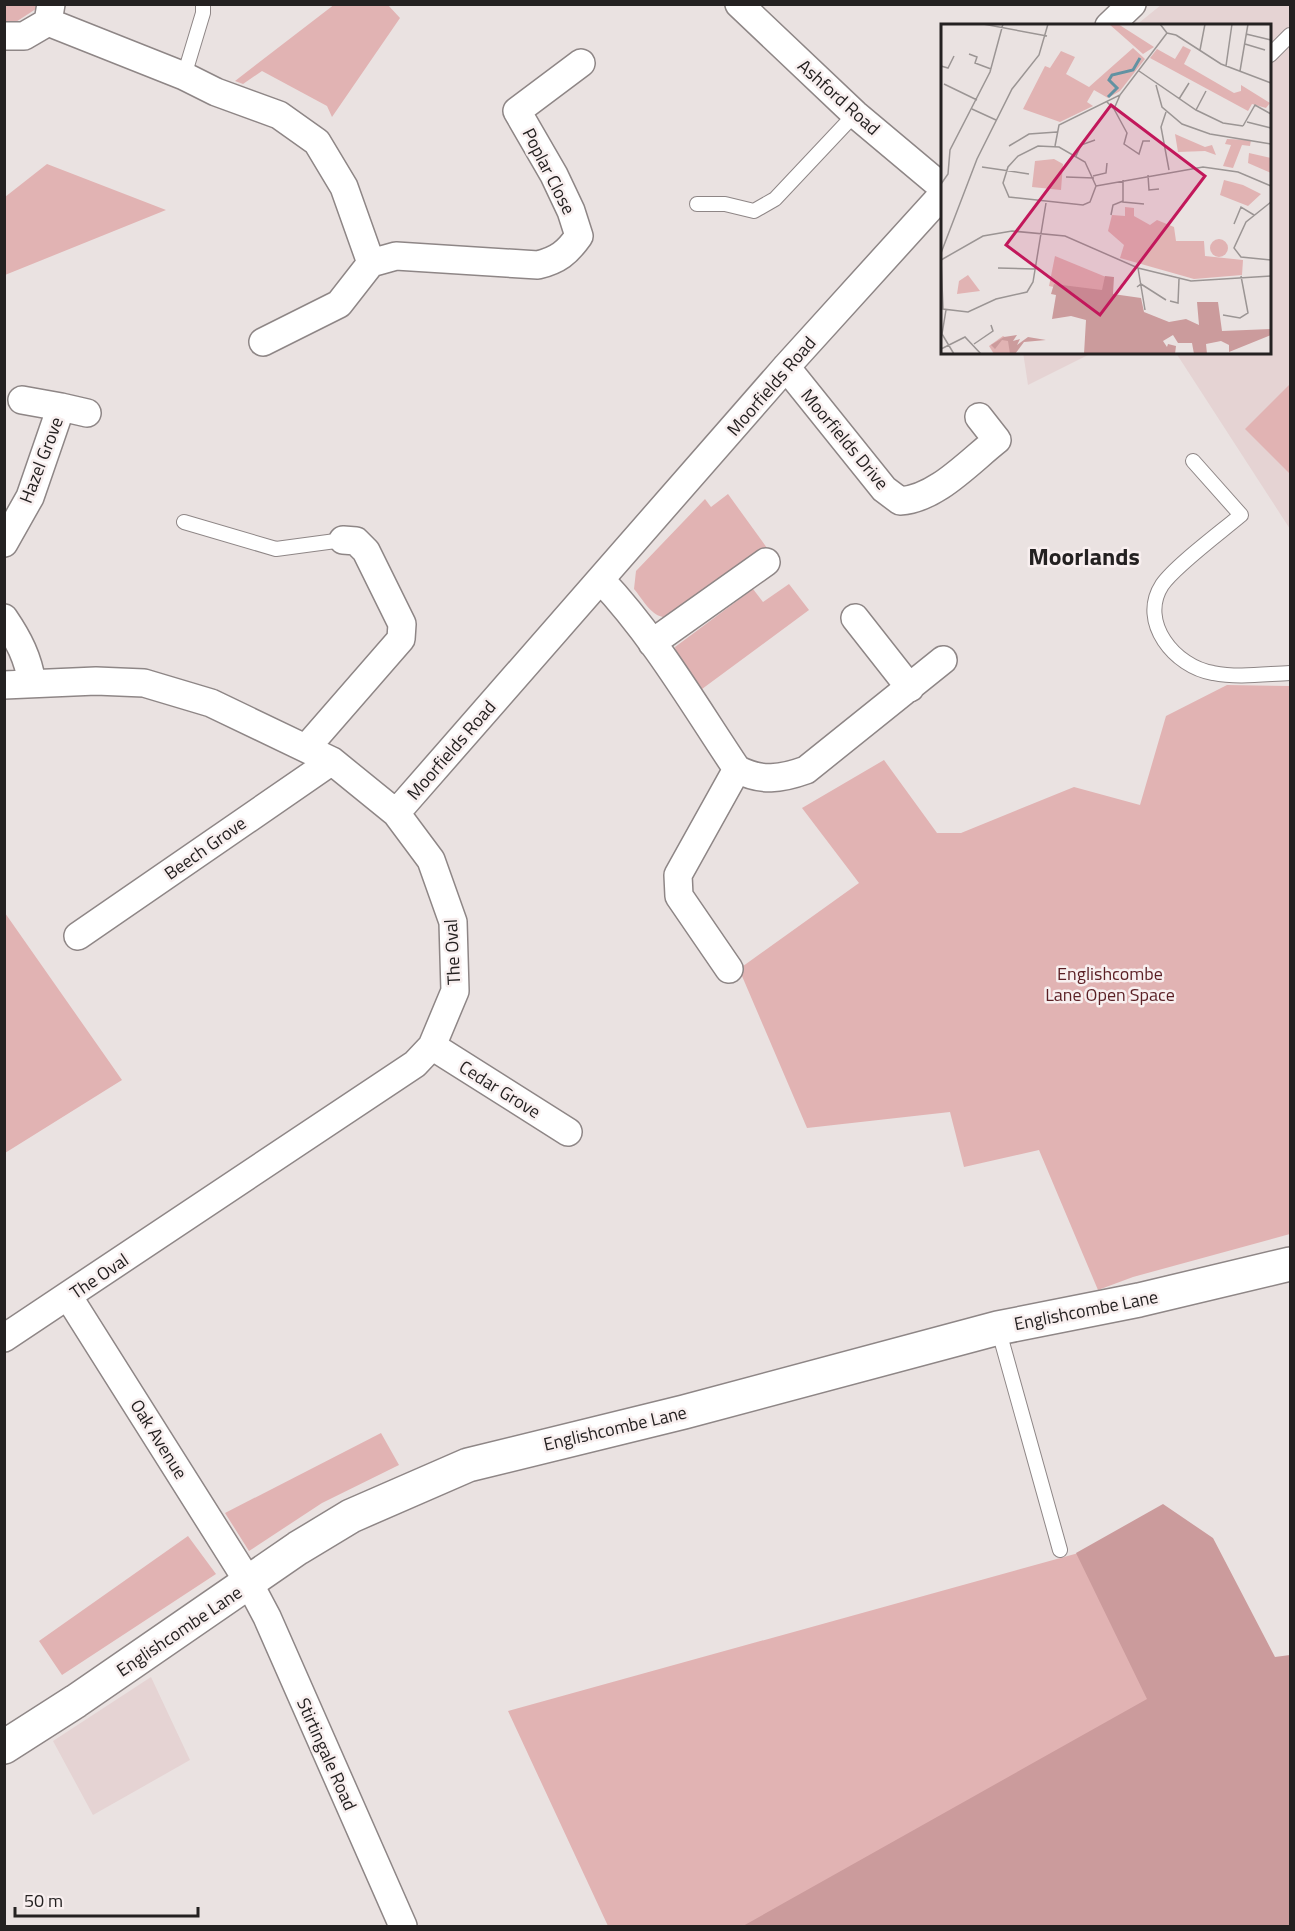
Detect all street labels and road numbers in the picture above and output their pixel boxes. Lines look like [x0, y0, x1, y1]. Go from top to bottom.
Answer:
street label: Ashford Road [792, 53, 886, 141]
street label: Poplar Close [516, 123, 582, 219]
street label: Moorfields Road [720, 330, 822, 442]
street label: Moorfields Drive [795, 383, 895, 495]
street label: Hazel Grove [12, 413, 70, 507]
street label: Moorfields Road [400, 694, 502, 806]
street label: Beech Grove [158, 810, 252, 886]
street label: The Oval [437, 918, 467, 986]
street label: Cedar Grove [454, 1053, 546, 1125]
street label: The Oval [64, 1246, 134, 1306]
street label: Englishcombe Lane [1012, 1283, 1160, 1337]
street label: Oak Avenue [124, 1394, 194, 1484]
street label: Englishcombe Lane [541, 1398, 689, 1458]
street label: Englishcombe Lane [111, 1579, 247, 1683]
street label: Stirtingale Road [290, 1693, 364, 1815]

